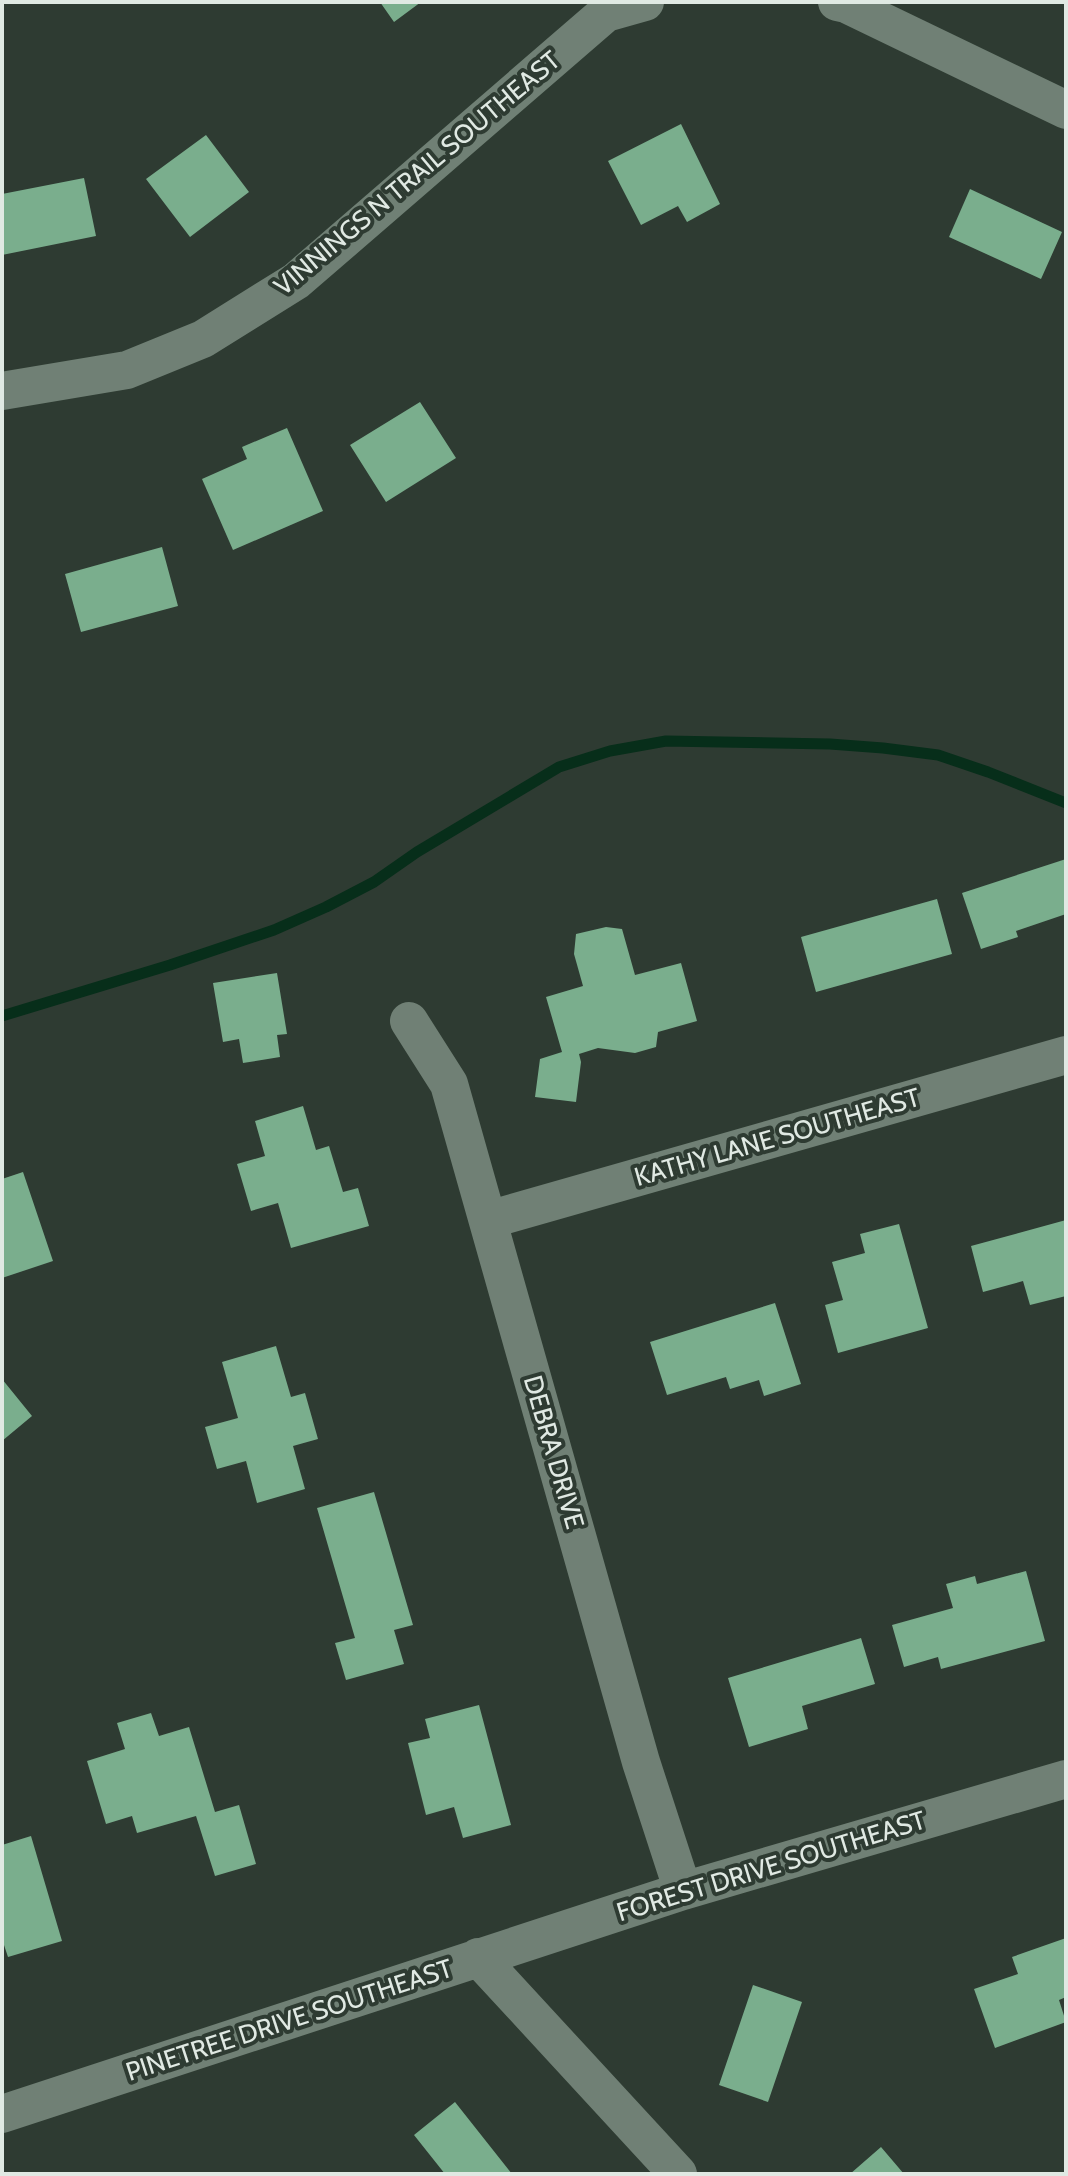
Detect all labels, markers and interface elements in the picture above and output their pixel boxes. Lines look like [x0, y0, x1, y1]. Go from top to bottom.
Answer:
street label: VINNINGS N TRAIL SOUTHEAST [267, 44, 567, 302]
street label: KATHY LANE SOUTHEAST [631, 1081, 924, 1193]
street label: DEBRA DRIVE [517, 1372, 591, 1532]
street label: FOREST DRIVE SOUTHEAST [613, 1804, 929, 1928]
street label: PINETREE DRIVE SOUTHEAST [122, 1952, 456, 2088]

